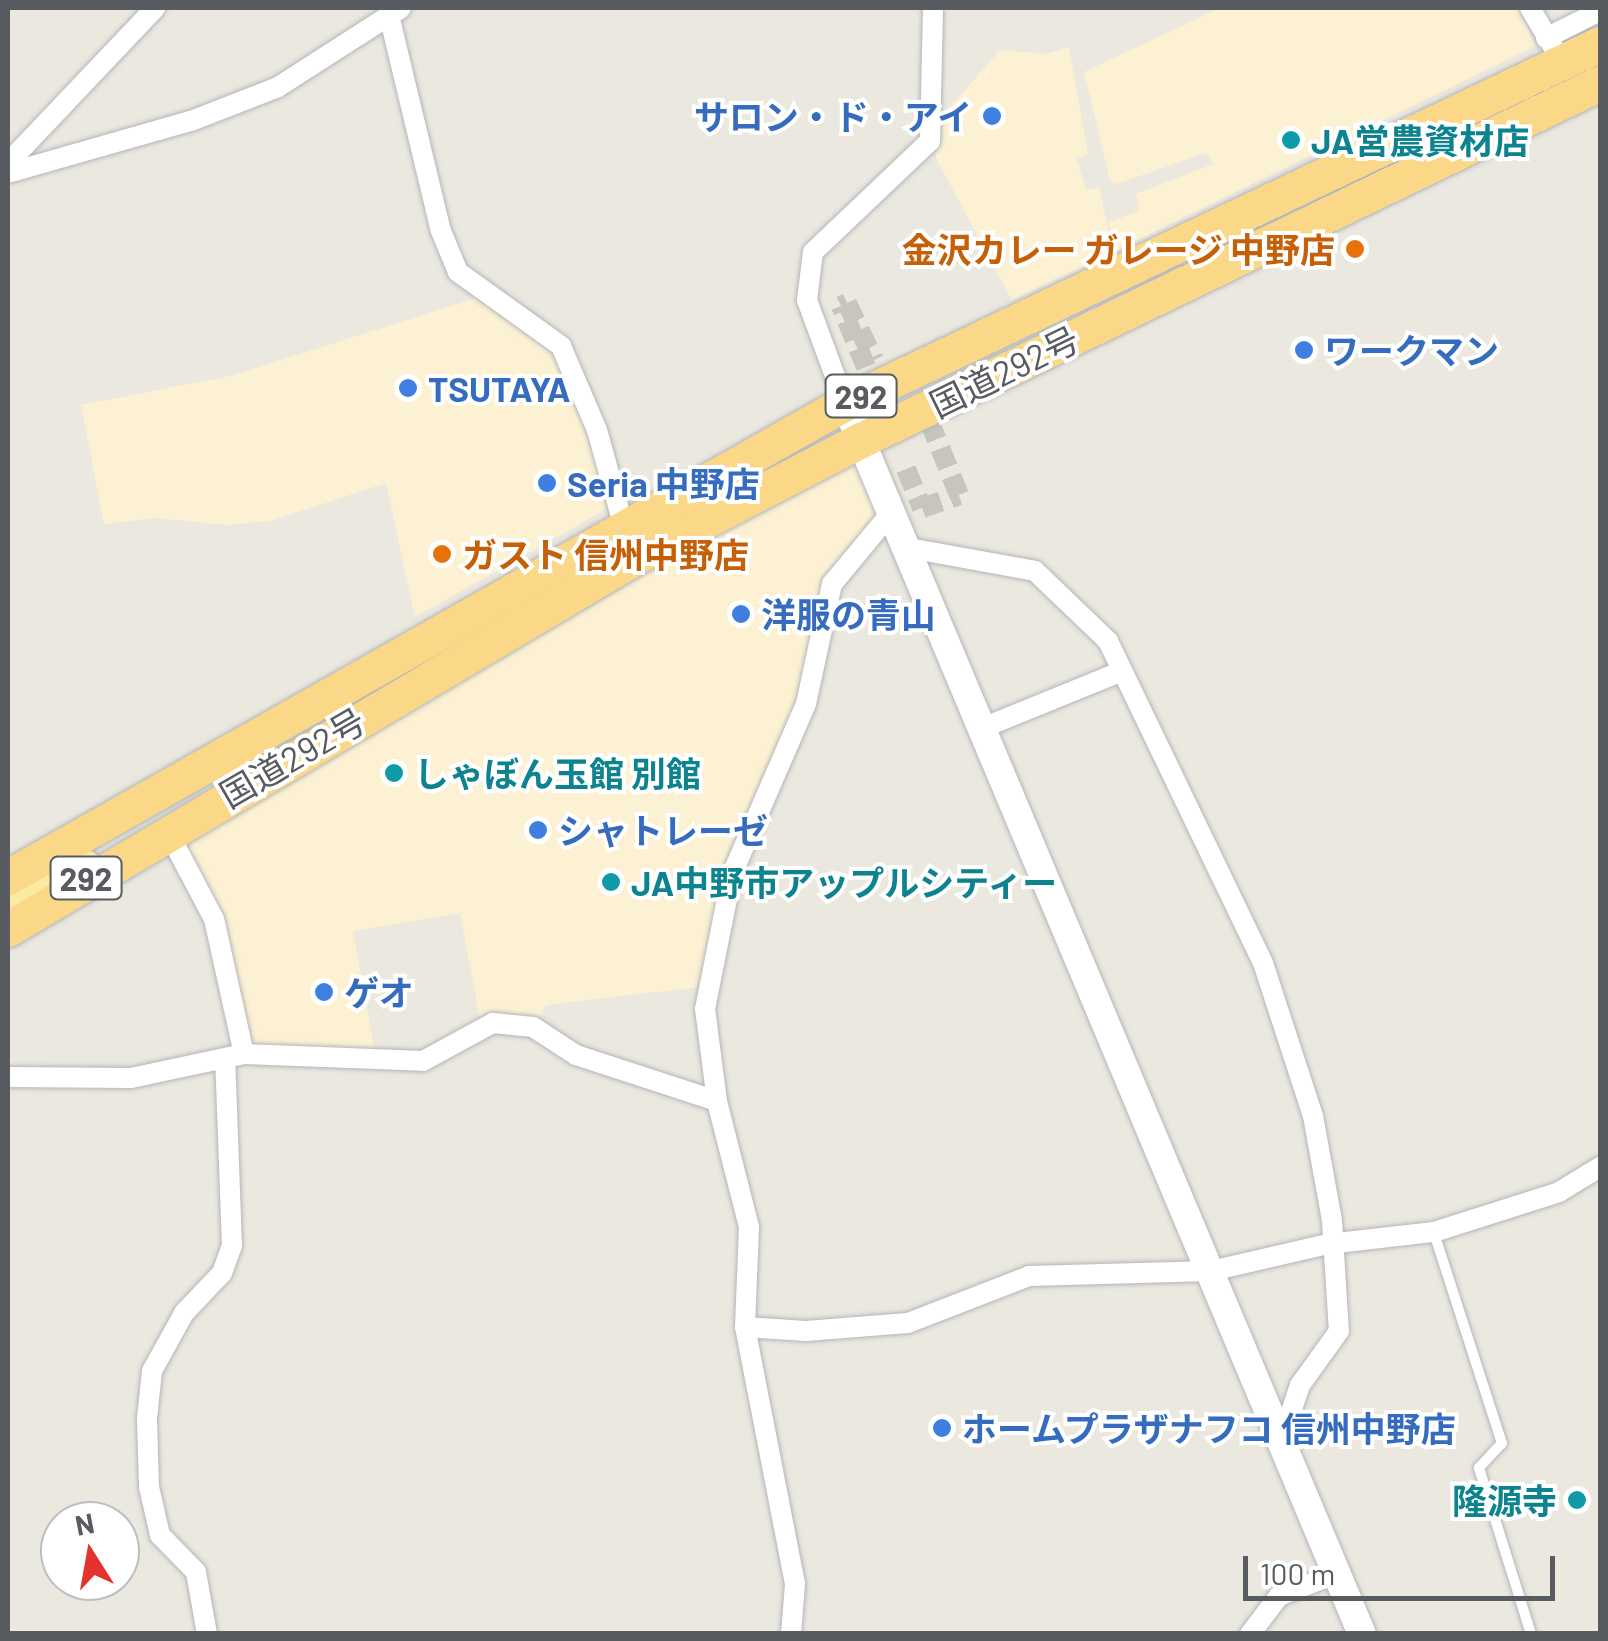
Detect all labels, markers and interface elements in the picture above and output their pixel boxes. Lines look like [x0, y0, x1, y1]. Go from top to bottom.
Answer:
place label: サロン・ド・アイ [692, 95, 972, 137]
marker: サロン・ド・アイ [981, 105, 1003, 127]
place label: JA営農資材店 [1311, 119, 1529, 161]
marker: JA営農資材店 [1280, 129, 1302, 151]
place label: 金沢カレー ガレージ 中野店 [901, 228, 1335, 270]
marker: 金沢カレー ガレージ 中野店 [1344, 238, 1366, 260]
street label: 国道292号 [923, 317, 1085, 425]
place label: ワークマン [1324, 329, 1499, 371]
marker: ワークマン [1293, 339, 1315, 361]
place label: TSUTAYA [428, 367, 570, 409]
road number: 292 [824, 369, 898, 423]
marker: TSUTAYA [397, 377, 419, 399]
place label: Seria 中野店 [567, 462, 760, 504]
marker: Seria 中野店 [536, 472, 558, 494]
place label: ガスト 信州中野店 [462, 533, 749, 575]
marker: ガスト 信州中野店 [431, 543, 453, 565]
place label: 洋服の青山 [761, 593, 936, 635]
marker: 洋服の青山 [730, 603, 752, 625]
street label: 国道292号 [212, 699, 372, 815]
place label: しゃぼん玉館 別館 [414, 752, 701, 794]
marker: しゃぼん玉館 別館 [383, 762, 405, 784]
place label: シャトレーゼ [558, 809, 768, 851]
marker: シャトレーゼ [527, 819, 549, 841]
road number: 292 [48, 851, 124, 905]
place label: JA中野市アップルシティー [631, 861, 1059, 903]
marker: JA中野市アップルシティー [600, 871, 622, 893]
place label: ゲオ [344, 971, 414, 1013]
marker: ゲオ [313, 981, 335, 1003]
place label: ホームプラザナフコ 信州中野店 [962, 1407, 1459, 1449]
marker: ホームプラザナフコ 信州中野店 [931, 1417, 953, 1439]
place label: 隆源寺 [1452, 1479, 1557, 1521]
marker: 隆源寺 [1566, 1489, 1588, 1511]
north arrow [40, 1501, 140, 1601]
text: N [72, 1505, 97, 1542]
scale bar [1248, 1536, 1560, 1598]
text: 100 m [1260, 1555, 1335, 1591]

